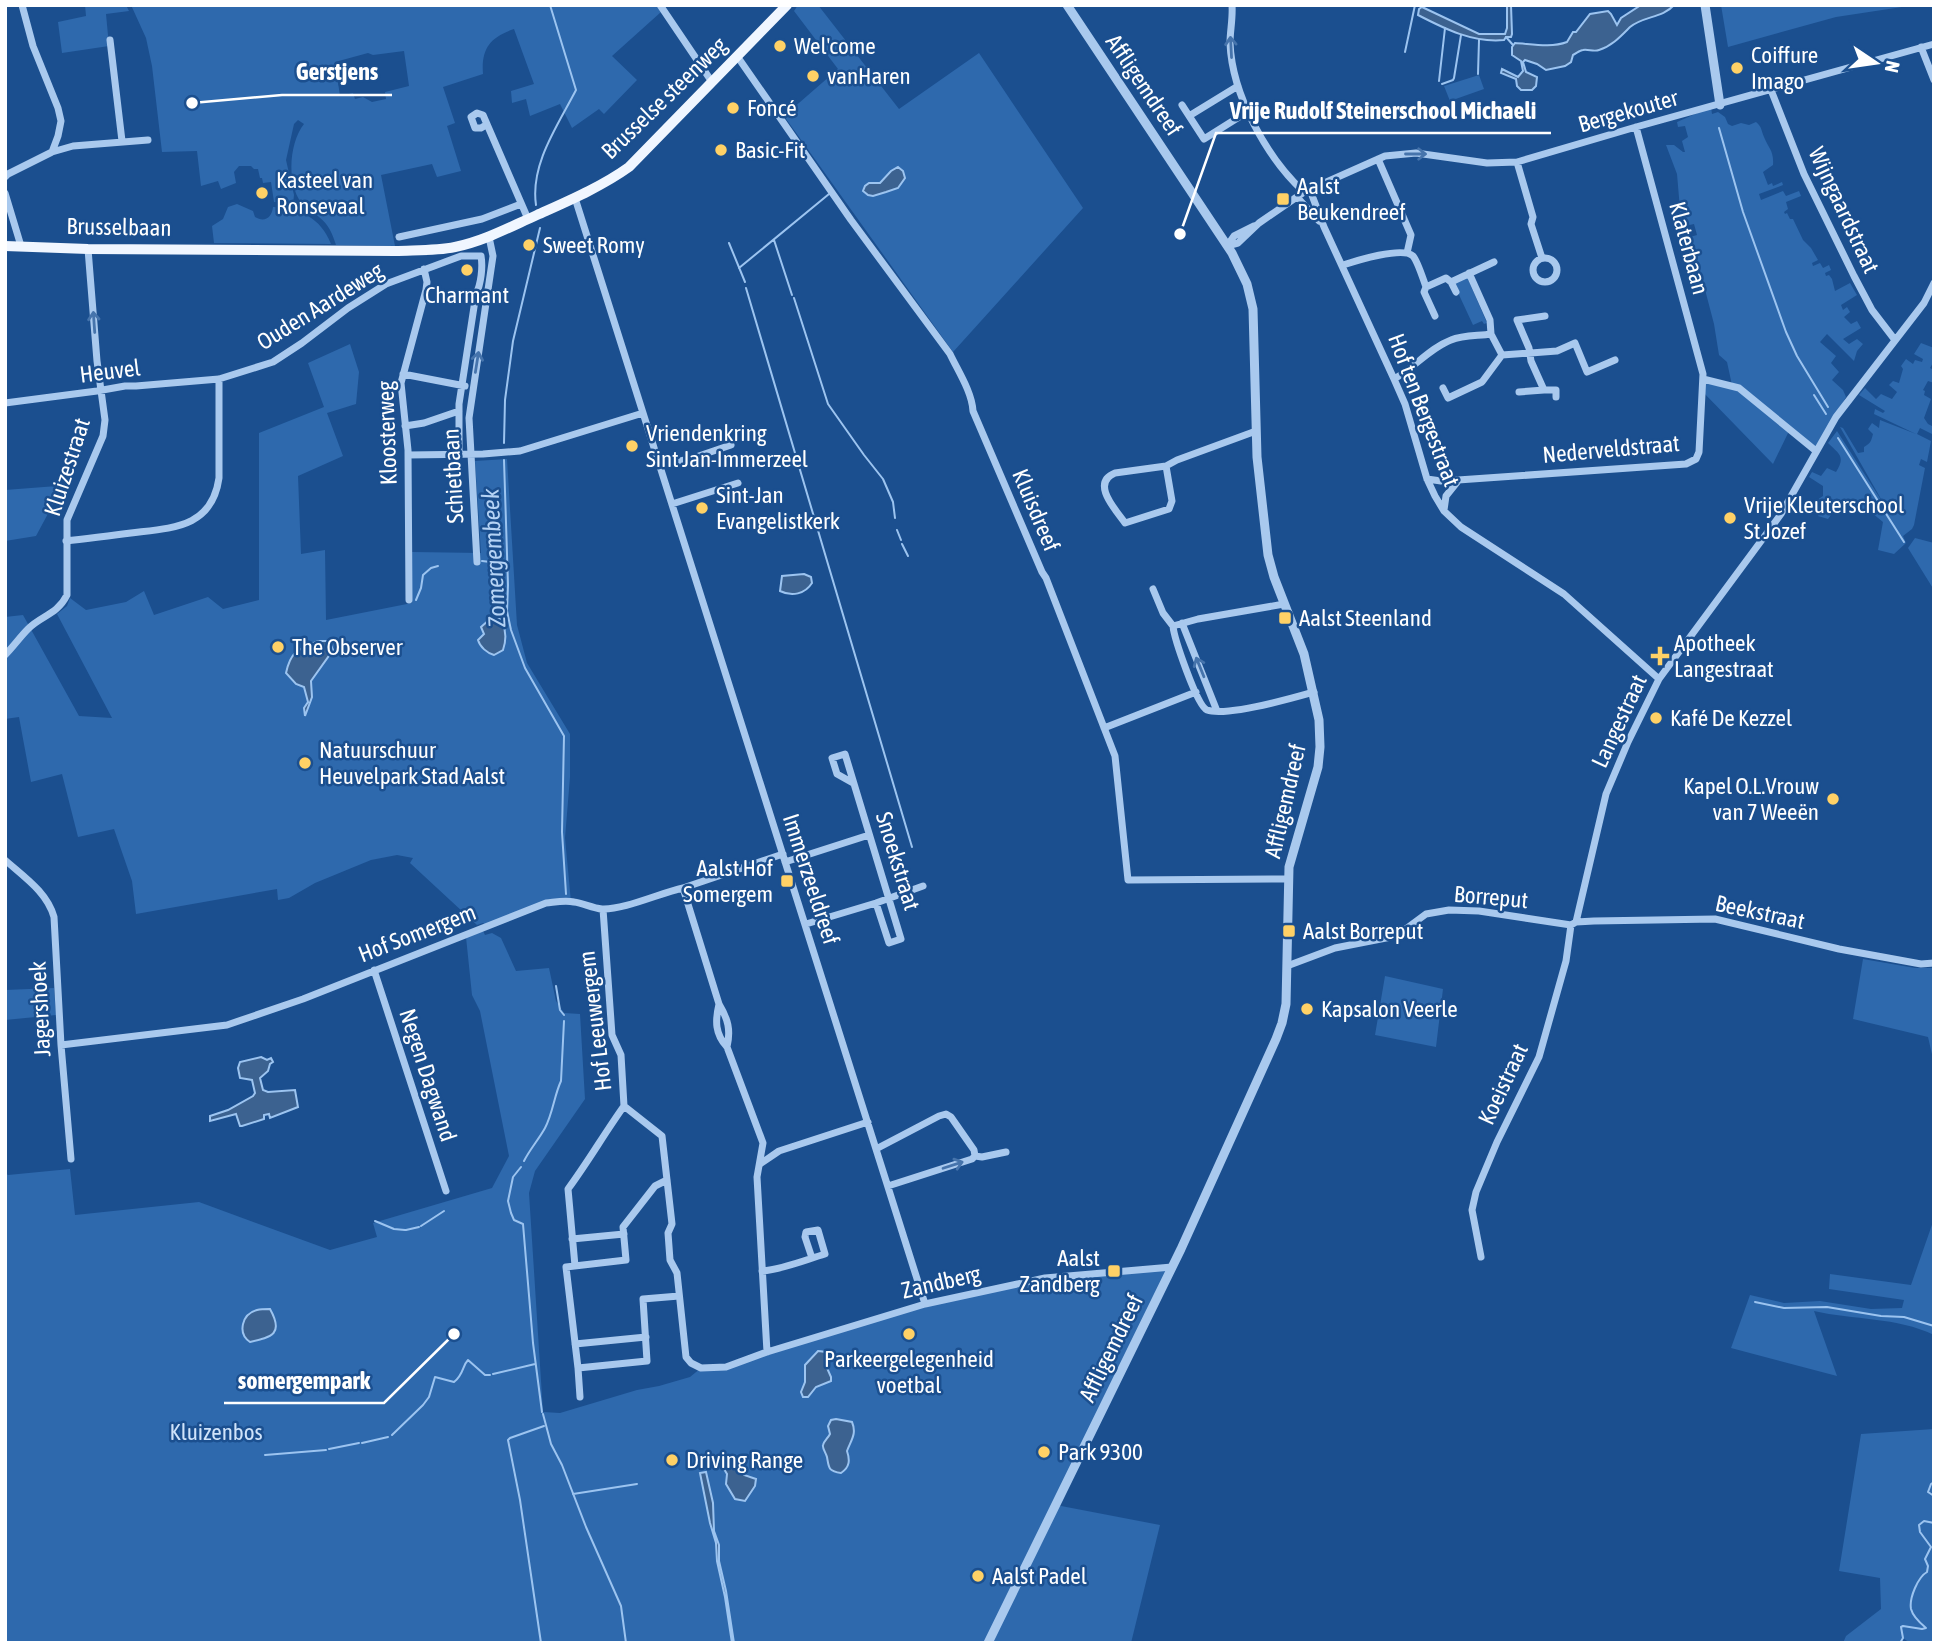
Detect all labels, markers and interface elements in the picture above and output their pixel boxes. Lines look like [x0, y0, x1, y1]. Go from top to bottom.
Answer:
north arrow [1841, 28, 1911, 98]
street label: Affligemdreef [1101, 29, 1187, 141]
street label: Brusselse steenweg [596, 32, 732, 164]
place label: Wel'come [794, 33, 876, 59]
one-way arrow [1225, 36, 1238, 59]
marker: Wel'come [772, 38, 788, 54]
place label: Coiffure Imago [1751, 42, 1818, 94]
callout: Gerstjens [282, 50, 392, 95]
text: Gerstjens [296, 58, 379, 85]
text: N [1881, 59, 1905, 75]
marker: Coiffure Imago [1729, 60, 1745, 76]
place label: vanHaren [827, 63, 911, 89]
marker: vanHaren [805, 68, 821, 84]
street label: Bergekouter [1575, 84, 1682, 138]
callout: Vrije Rudolf Steinerschool Michaeli [1216, 88, 1551, 133]
place label: Foncé [747, 95, 797, 121]
text: Vrije Rudolf Steinerschool Michaeli [1229, 97, 1536, 124]
marker: Foncé [725, 100, 741, 116]
place label: Basic-Fit [735, 137, 805, 163]
marker: Basic-Fit [713, 142, 729, 158]
street label: Wijngaardstraat [1803, 143, 1885, 277]
one-way arrow [1405, 147, 1428, 161]
place label: Kasteel van Ronsevaal [276, 167, 373, 219]
place label: Aalst Beukendreef [1297, 173, 1406, 225]
marker: Kasteel van Ronsevaal [254, 185, 270, 201]
marker: Aalst Beukendreef [1275, 191, 1291, 207]
street label: Klaterbaan [1664, 199, 1714, 297]
street label: Brusselbaan [66, 213, 172, 241]
place label: Sweet Romy [543, 232, 645, 258]
marker: Sweet Romy [521, 237, 537, 253]
street label: Ouden Aardeweg [252, 257, 388, 355]
marker: Charmant [459, 262, 475, 278]
place label: Charmant [425, 282, 509, 308]
one-way arrow [88, 311, 101, 334]
street label: Hof ten Bergestraat [1383, 330, 1465, 490]
one-way arrow [471, 351, 484, 374]
street label: Heuvel [78, 354, 142, 388]
street label: Kloosterweg [372, 380, 402, 486]
street label: Kluizestraat [39, 415, 95, 519]
place label: Vriendenkring Sint Jan-Immerzeel [646, 420, 808, 472]
street label: Schietbaan [438, 428, 468, 524]
street label: Nederveldstraat [1541, 430, 1681, 468]
marker: Vriendenkring Sint Jan-Immerzeel [624, 438, 640, 454]
street label: Kluisdreef [1007, 465, 1065, 555]
place label: Sint-Jan Evangelistkerk [716, 482, 840, 534]
water label: Zomergembeek [476, 488, 511, 628]
place label: Vrije Kleuterschool St Jozef [1744, 492, 1904, 544]
marker: Sint-Jan Evangelistkerk [694, 500, 710, 516]
marker: Vrije Kleuterschool St Jozef [1722, 510, 1738, 526]
place label: Aalst Steenland [1299, 605, 1432, 631]
marker: Aalst Steenland [1277, 610, 1293, 626]
place label: Apotheek Langestraat [1674, 630, 1774, 682]
place label: The Observer [292, 634, 404, 660]
marker: The Observer [270, 639, 286, 655]
marker: Apotheek Langestraat [1652, 648, 1668, 664]
one-way arrow [1193, 657, 1206, 678]
street label: Langestraat [1586, 670, 1652, 772]
place label: Kafé De Kezzel [1670, 705, 1792, 731]
marker: Kafé De Kezzel [1648, 710, 1664, 726]
place label: Natuurschuur Heuvelpark Stad Aalst [319, 737, 505, 789]
street label: Affligemdreef [1259, 741, 1311, 861]
marker: Natuurschuur Heuvelpark Stad Aalst [297, 755, 313, 771]
place label: Kapel O.L.Vrouw van 7 Weeën [1683, 773, 1819, 825]
marker: Kapel O.L.Vrouw van 7 Weeën [1825, 791, 1841, 807]
street label: Snoekstraat [871, 809, 925, 913]
street label: Immerzeeldreef [778, 810, 844, 948]
place label: Aalst Hof Somergem [683, 855, 773, 907]
marker: Aalst Hof Somergem [779, 873, 795, 889]
street label: Borreput [1453, 881, 1529, 913]
street label: Beekstraat [1713, 890, 1807, 934]
street label: Hof Somergem [355, 899, 479, 967]
place label: Aalst Borreput [1303, 918, 1423, 944]
marker: Aalst Borreput [1281, 923, 1297, 939]
street label: Hof Leeuwergem [574, 949, 616, 1093]
street label: Jagershoek [25, 961, 55, 1057]
place label: Kapsalon Veerle [1321, 996, 1458, 1022]
marker: Kapsalon Veerle [1299, 1001, 1315, 1017]
street label: Negen Dagwand [394, 1005, 462, 1145]
street label: Koeistraat [1473, 1039, 1533, 1129]
one-way arrow [942, 1158, 964, 1171]
place label: Aalst Zandberg [1020, 1245, 1100, 1297]
street label: Zandberg [899, 1260, 983, 1304]
marker: Aalst Zandberg [1106, 1263, 1122, 1279]
street label: Affligemdreef [1074, 1290, 1148, 1406]
marker: Parkeergelegenheid voetbal [901, 1326, 917, 1342]
place label: Parkeergelegenheid voetbal [824, 1346, 994, 1398]
callout: somergempark [224, 1358, 384, 1403]
text: somergempark [238, 1367, 371, 1394]
park label: Kluizenbos [169, 1419, 263, 1445]
place label: Park 9300 [1058, 1439, 1143, 1465]
marker: Park 9300 [1036, 1444, 1052, 1460]
place label: Driving Range [686, 1447, 803, 1473]
marker: Driving Range [664, 1452, 680, 1468]
place label: Aalst Padel [992, 1563, 1087, 1589]
marker: Aalst Padel [970, 1568, 986, 1584]

